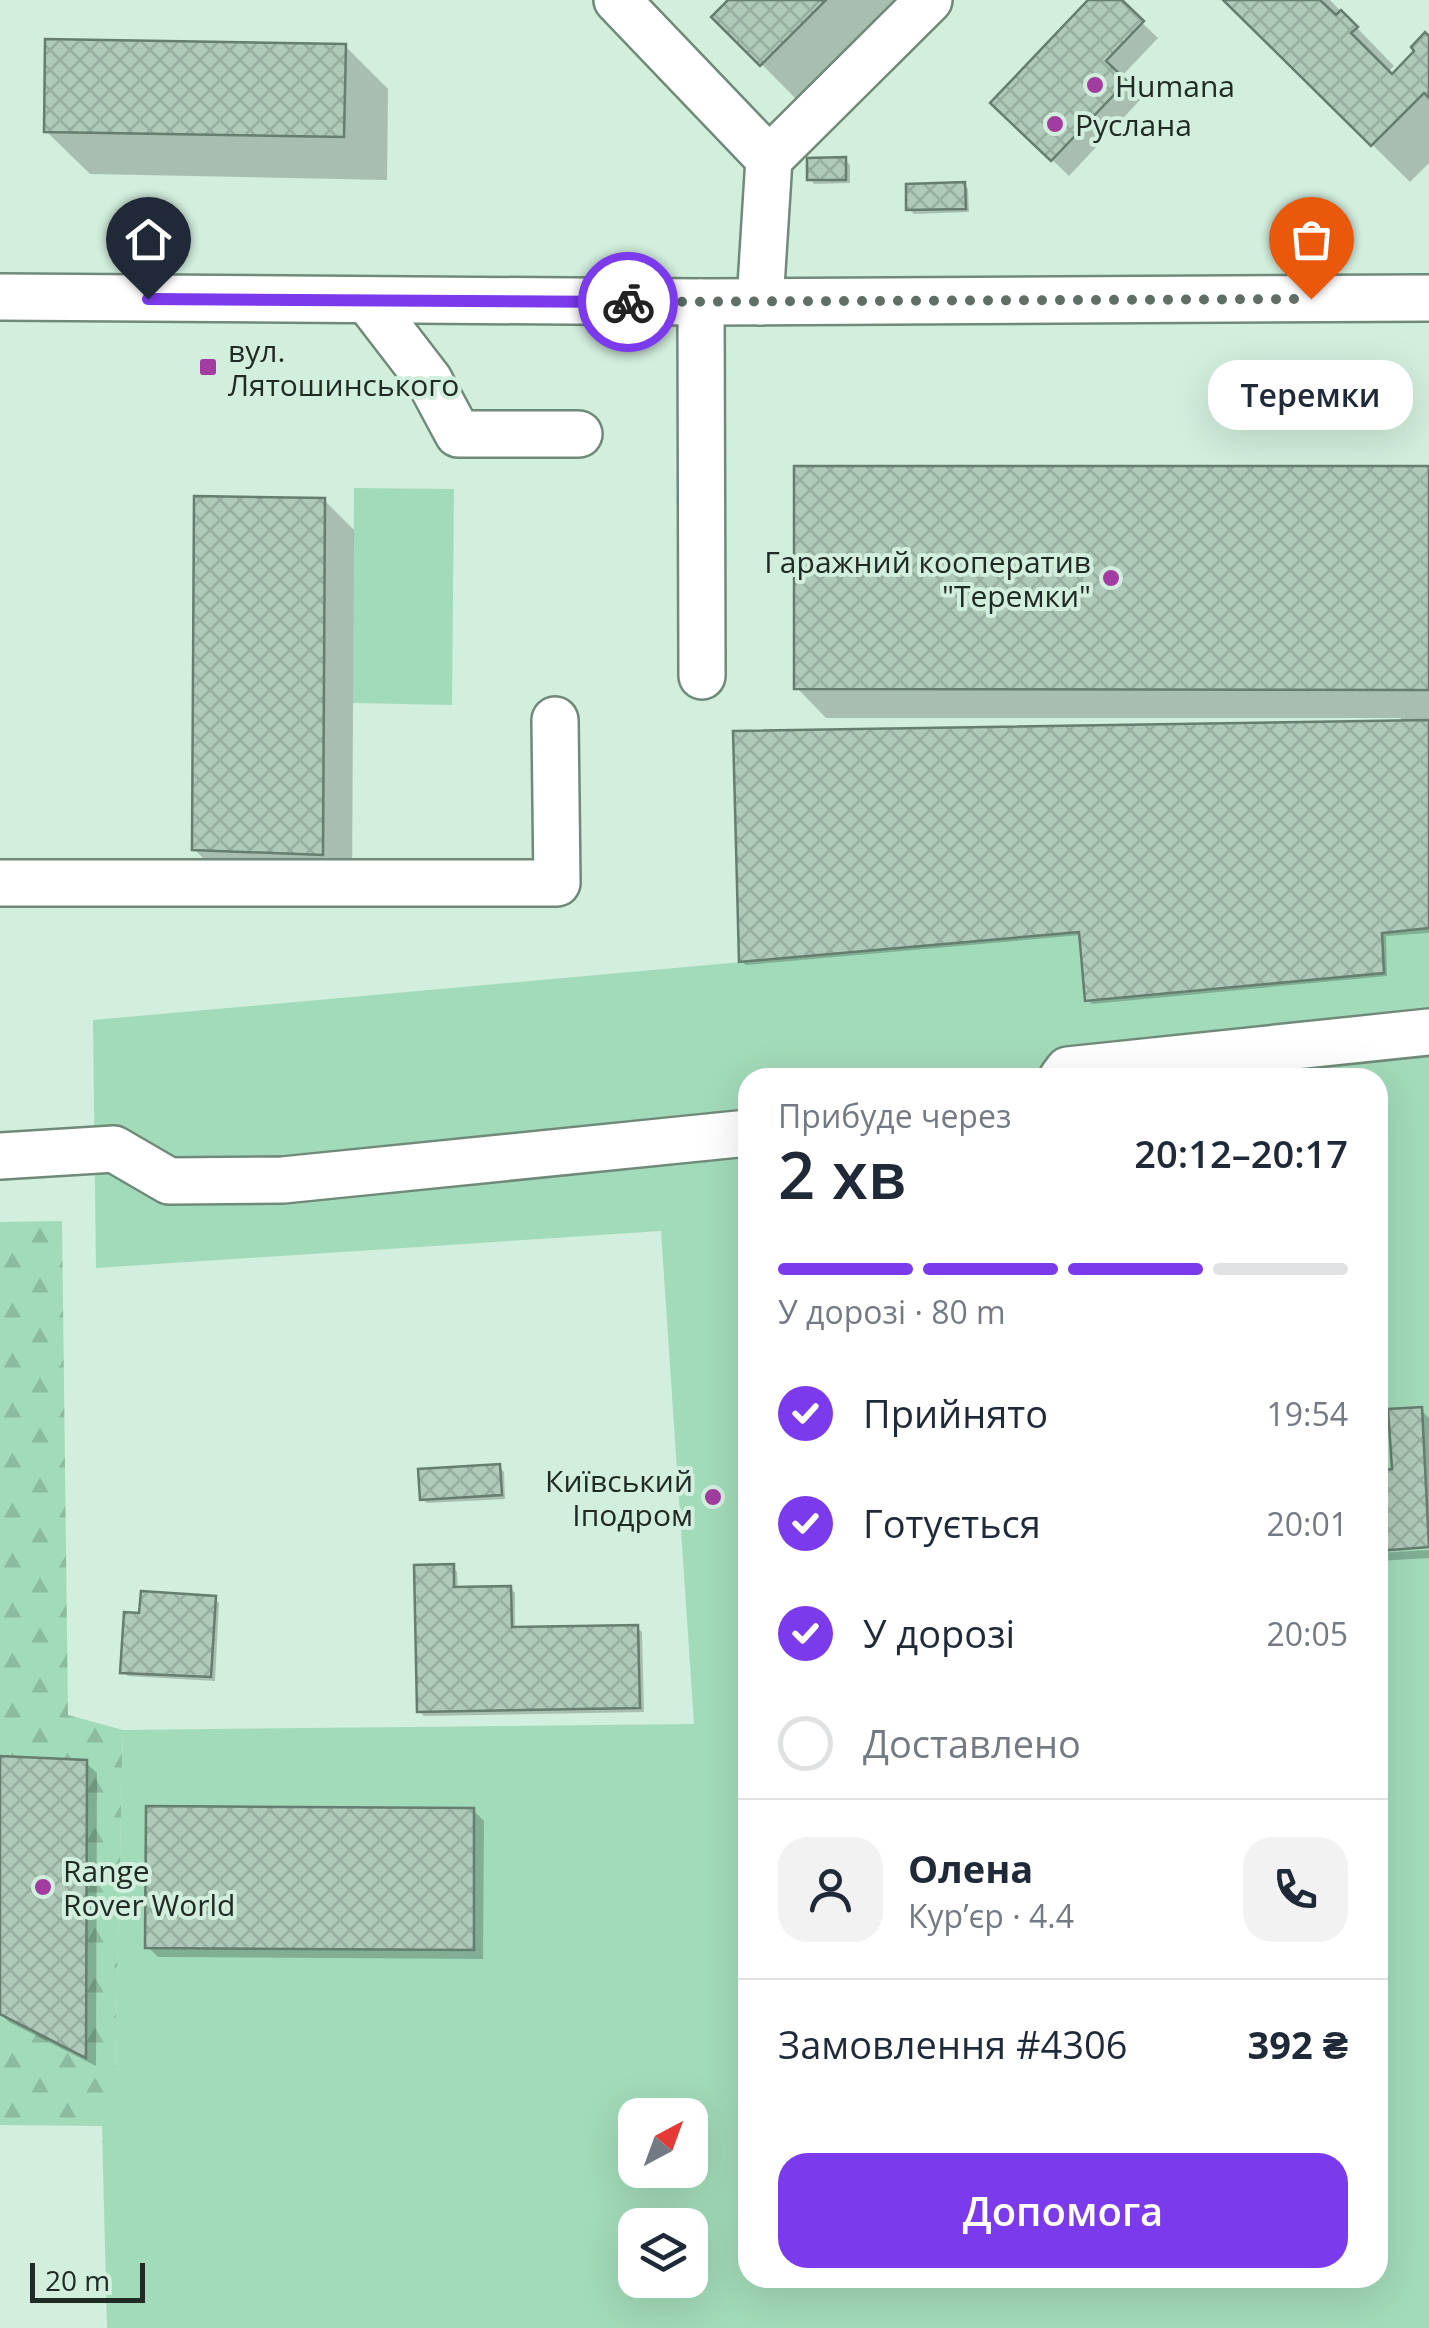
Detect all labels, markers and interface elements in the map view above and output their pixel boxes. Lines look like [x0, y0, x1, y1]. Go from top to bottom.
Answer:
place label: Humana [1115, 65, 1235, 106]
marker: Humana [1084, 74, 1106, 96]
place label: Руслана [1075, 104, 1192, 145]
marker: Руслана [1044, 113, 1066, 135]
pin [106, 197, 191, 300]
pin [1269, 197, 1354, 300]
icon: home [121, 212, 176, 267]
icon: bag [1284, 212, 1339, 267]
courier [578, 252, 678, 352]
icon: bike [601, 275, 656, 330]
place label: вул. Лятошинського [228, 330, 459, 405]
marker: вул. Лятошинського [197, 356, 219, 378]
callout: Теремки [1208, 359, 1414, 429]
text: Теремки [1241, 373, 1381, 416]
place label: Гаражний кооператив "Теремки" [764, 541, 1091, 616]
marker: Гаражний кооператив "Теремки" [1100, 567, 1122, 589]
text: Прибуде через [778, 1094, 1011, 1137]
text: 20:12–20:17 [1134, 1127, 1348, 1179]
text: 2 хв [778, 1130, 907, 1218]
text: У дорозі · 80 m [778, 1290, 1006, 1333]
icon: check [778, 1386, 833, 1441]
text: Прийнято [863, 1387, 1048, 1439]
text: 19:54 [1266, 1392, 1348, 1435]
place label: Київський Іподром [545, 1460, 693, 1535]
marker: Київський Іподром [702, 1486, 724, 1508]
icon: check [778, 1496, 833, 1551]
text: Готується [863, 1497, 1041, 1549]
text: 20:01 [1266, 1502, 1348, 1545]
icon: check [778, 1606, 833, 1661]
text: У дорозі [863, 1607, 1015, 1659]
text: 20:05 [1266, 1612, 1348, 1655]
text: Доставлено [863, 1717, 1081, 1769]
button: person [778, 1837, 883, 1942]
button: phone [1243, 1837, 1348, 1942]
text: Олена [908, 1842, 1033, 1894]
place label: Range Rover World [63, 1850, 235, 1925]
marker: Range Rover World [32, 1876, 54, 1898]
text: Кур’єр · 4.4 [908, 1894, 1074, 1937]
text: Замовлення #4306 [778, 2018, 1127, 2070]
text: 392 ₴ [1248, 2018, 1348, 2070]
north arrow [618, 2098, 708, 2188]
map controls [618, 2098, 708, 2298]
button: Допомога [778, 2153, 1348, 2268]
button: layers [618, 2208, 708, 2298]
scale bar [30, 2258, 145, 2302]
text: 20 m [45, 2261, 110, 2299]

